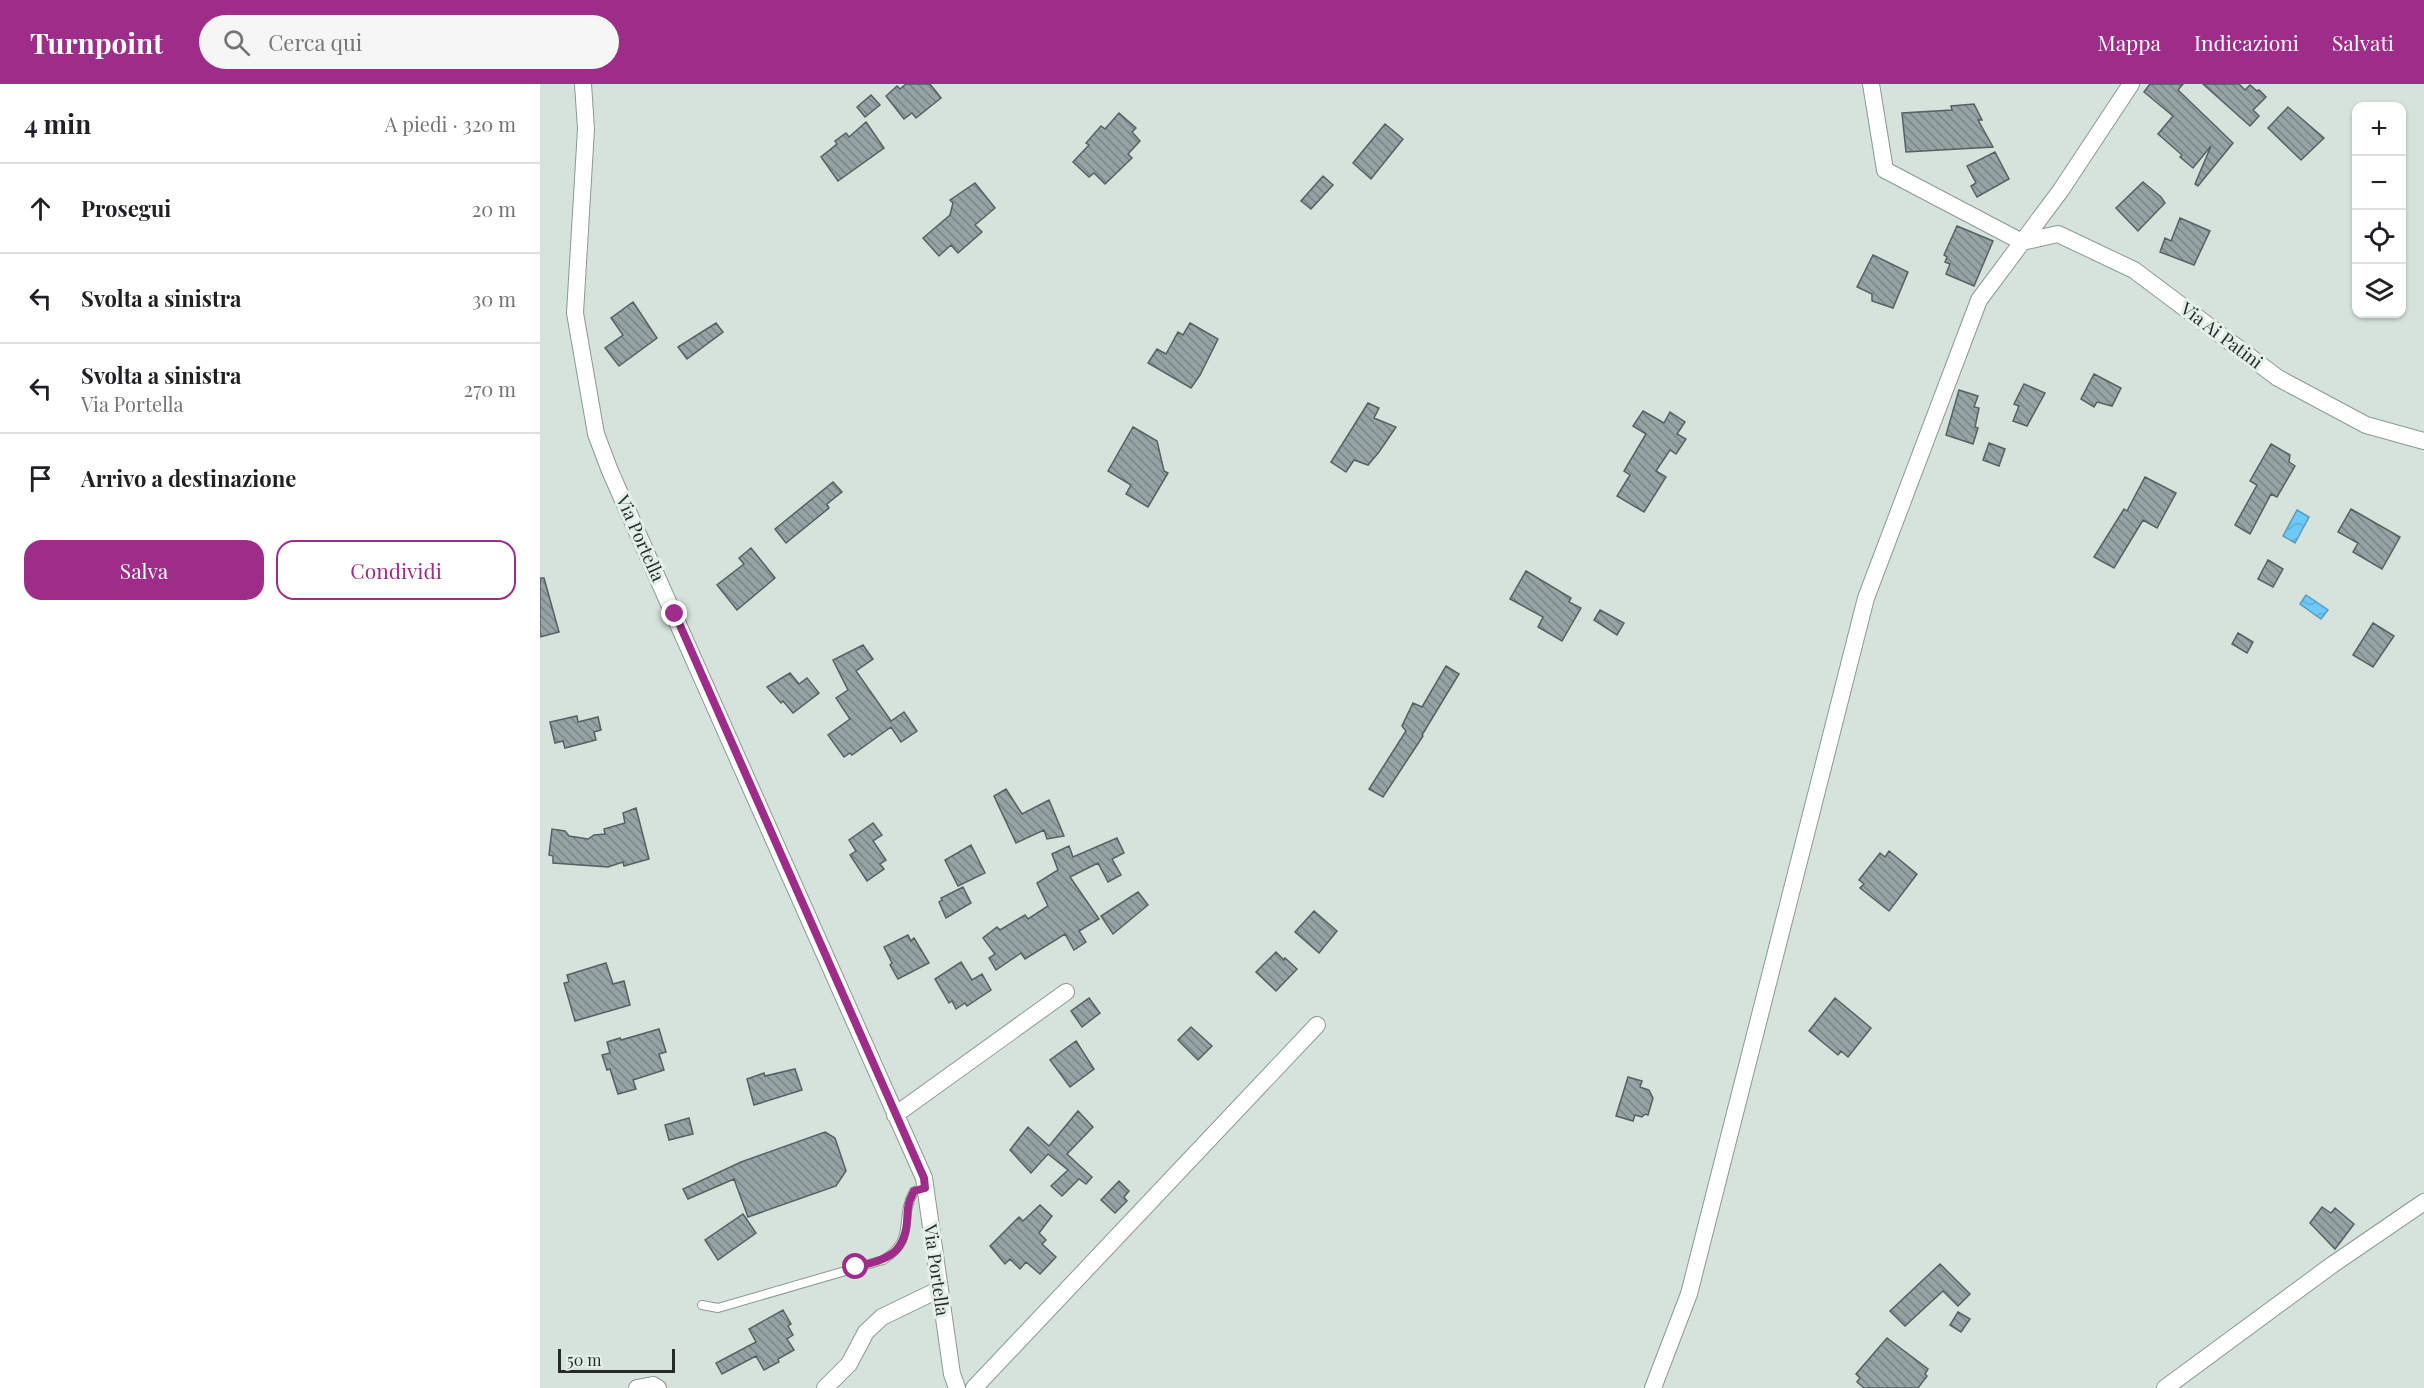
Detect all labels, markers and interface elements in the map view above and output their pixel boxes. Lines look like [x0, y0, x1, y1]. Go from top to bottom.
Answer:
search box [199, 15, 619, 69]
text: Turnpoint [30, 24, 163, 61]
icon: search [220, 26, 253, 59]
text: Cerca qui [268, 27, 362, 57]
text: Mappa [2097, 28, 2161, 56]
text: Indicazioni [2194, 28, 2299, 56]
text: Salvati [2332, 28, 2394, 56]
map controls [2352, 102, 2406, 318]
button: + [2352, 102, 2406, 156]
text: 4 min [24, 106, 91, 141]
text: A piedi · 320 m [385, 110, 516, 137]
button: − [2352, 156, 2406, 210]
icon: ahead [24, 192, 57, 225]
text: Prosegui [81, 193, 171, 223]
text: 20 m [472, 195, 516, 222]
button: locate [2352, 210, 2406, 264]
button: layers [2352, 264, 2406, 318]
icon: left [24, 282, 57, 315]
text: Svolta a sinistra [81, 283, 241, 313]
text: 30 m [472, 285, 516, 312]
street label: Via Ai Patini [2175, 296, 2268, 374]
text: Svolta a sinistra [81, 360, 241, 390]
icon: left [24, 372, 57, 405]
text: 270 m [464, 375, 516, 402]
text: Via Portella [81, 390, 184, 417]
icon: arrive [24, 462, 57, 495]
text: Arrivo a destinazione [81, 463, 296, 493]
street label: Via Portella [611, 490, 671, 585]
button: Salva [24, 540, 264, 600]
button: Condividi [276, 540, 516, 600]
route end [661, 600, 687, 626]
street label: Via Portella [919, 1222, 955, 1317]
route start [842, 1253, 868, 1279]
scale bar [558, 1346, 675, 1374]
text: 50 m [567, 1349, 601, 1370]

